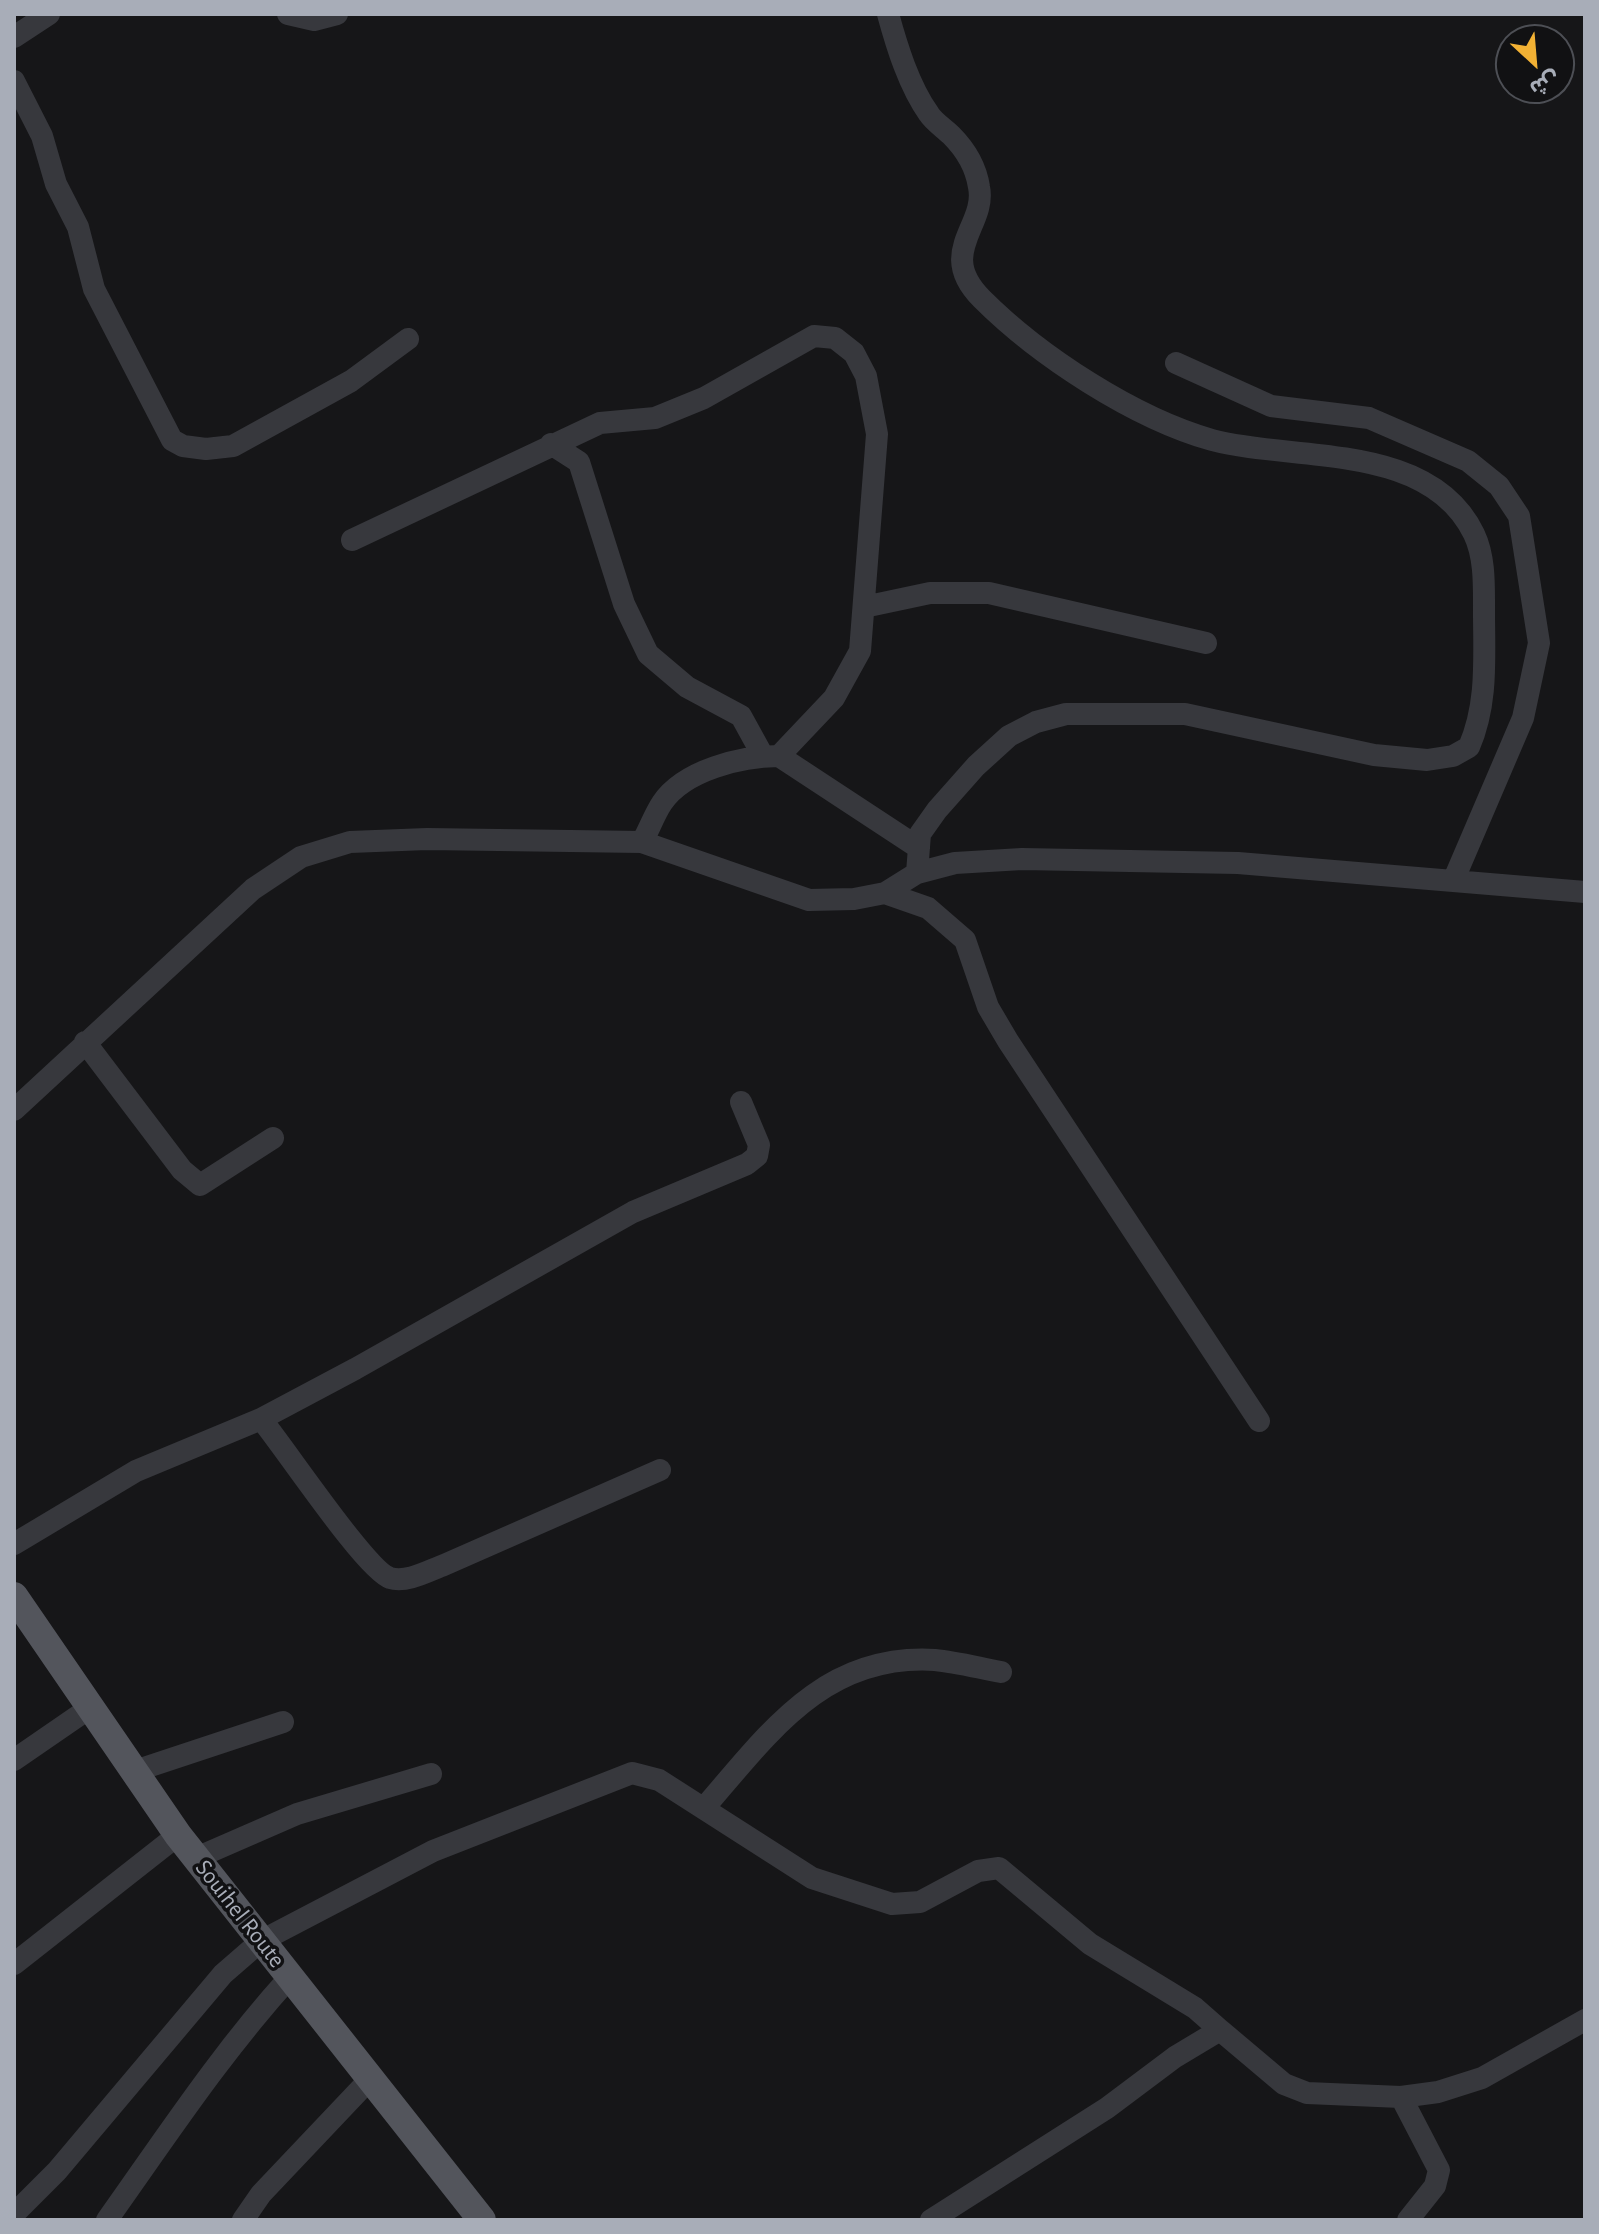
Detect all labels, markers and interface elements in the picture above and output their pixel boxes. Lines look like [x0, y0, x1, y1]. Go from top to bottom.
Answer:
north arrow [1495, 24, 1575, 104]
text: ش [1526, 67, 1563, 100]
street label: Souihel Route [189, 1854, 291, 1974]

